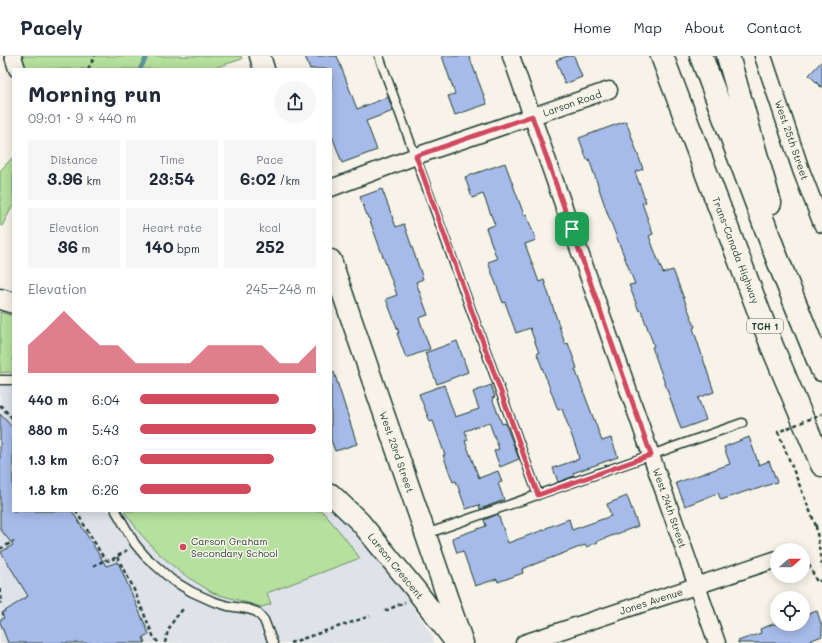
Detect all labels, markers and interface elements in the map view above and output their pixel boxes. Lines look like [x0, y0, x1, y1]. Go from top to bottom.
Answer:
text: Pacely [20, 15, 83, 40]
text: Home [573, 18, 611, 37]
text: Map [633, 18, 662, 37]
text: About [684, 18, 725, 37]
text: Contact [747, 18, 802, 37]
text: Morning run [28, 79, 161, 108]
button: share [274, 81, 316, 123]
street label: Larson Road [541, 86, 603, 120]
street label: West 25th Street [772, 98, 812, 182]
text: 09:01 · 9 × 440 m [28, 109, 136, 126]
text: Distance [50, 152, 98, 167]
text: Time [159, 152, 185, 167]
text: Pace [257, 152, 283, 167]
text: 3.96 [47, 167, 83, 189]
text: 23:54 [149, 167, 195, 189]
text: 6:02 [240, 167, 276, 189]
text: km [83, 173, 101, 188]
text: /km [276, 173, 300, 188]
street label: Trans-Canada Highway [709, 195, 763, 305]
pin [555, 212, 589, 246]
icon: arrive [561, 218, 583, 240]
text: Elevation [49, 220, 99, 235]
text: Heart rate [142, 220, 202, 235]
text: kcal [259, 220, 281, 235]
text: 36 [58, 235, 78, 257]
text: 140 [144, 235, 174, 257]
text: 252 [256, 235, 284, 257]
text: m [78, 241, 90, 256]
text: bpm [174, 241, 200, 256]
text: Elevation [28, 280, 86, 297]
text: 245–248 m [246, 280, 316, 297]
road number: TCH 1 [747, 319, 783, 333]
text: 440 m [28, 391, 68, 408]
text: 6:04 [92, 391, 120, 408]
street label: West 23rd Street [377, 409, 417, 495]
text: 880 m [28, 421, 67, 438]
text: 5:43 [92, 421, 119, 438]
text: 1.3 km [28, 451, 68, 468]
text: 6:07 [92, 451, 119, 468]
street label: West 24th Street [650, 466, 690, 550]
text: 1.8 km [28, 481, 68, 498]
text: 6:26 [92, 481, 119, 498]
street label: Larson Crescent [365, 530, 427, 602]
place label: Carson Graham Secondary School [191, 534, 278, 560]
marker: Carson Graham Secondary School [178, 542, 188, 552]
north arrow [770, 543, 810, 583]
map controls [770, 543, 810, 631]
street label: Jones Avenue [618, 584, 684, 618]
button: locate [770, 591, 810, 631]

